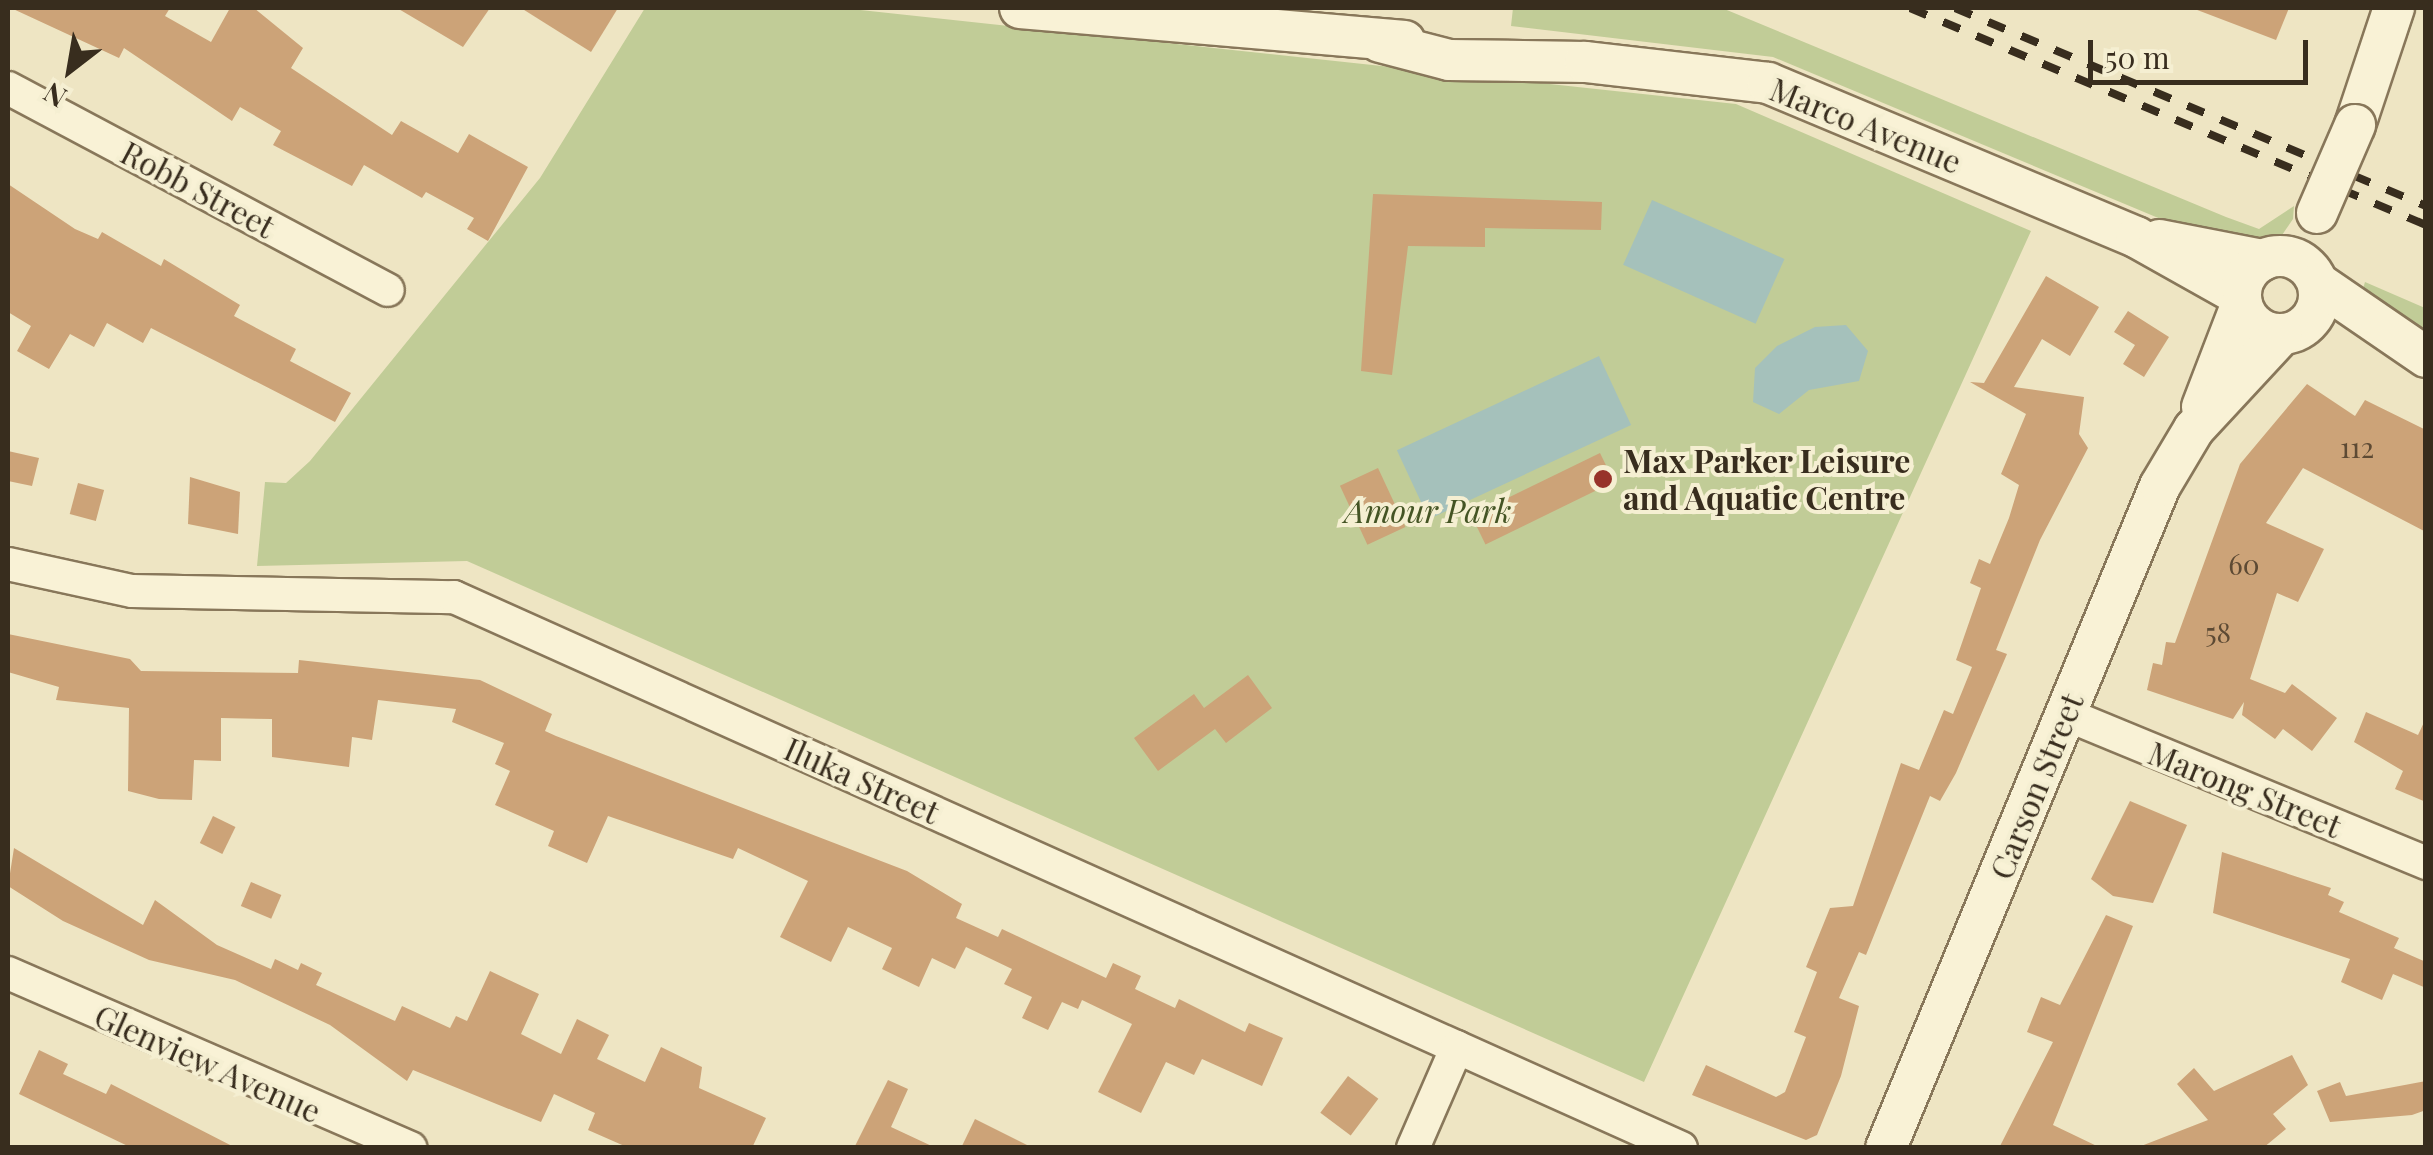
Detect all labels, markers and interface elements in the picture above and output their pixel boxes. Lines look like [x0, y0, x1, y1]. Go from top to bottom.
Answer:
north arrow [20, 20, 120, 120]
scale bar [2093, 20, 2313, 82]
text: 50 m [2105, 37, 2170, 77]
street label: Marco Avenue [1764, 69, 1968, 181]
text: N [36, 75, 72, 117]
street label: Robb Street [115, 133, 281, 245]
house number: 112 [2340, 430, 2374, 464]
place label: Max Parker Leisure and Aquatic Centre [1623, 442, 1911, 517]
marker: Max Parker Leisure and Aquatic Centre [1592, 468, 1614, 490]
park label: Amour Park [1345, 491, 1511, 529]
house number: 60 [2228, 547, 2260, 581]
house number: 58 [2205, 615, 2231, 649]
street label: Carson Street [1981, 687, 2091, 885]
street label: Iluka Street [779, 729, 945, 831]
street label: Marong Street [2143, 733, 2347, 845]
street label: Glenview Avenue [88, 996, 328, 1130]

